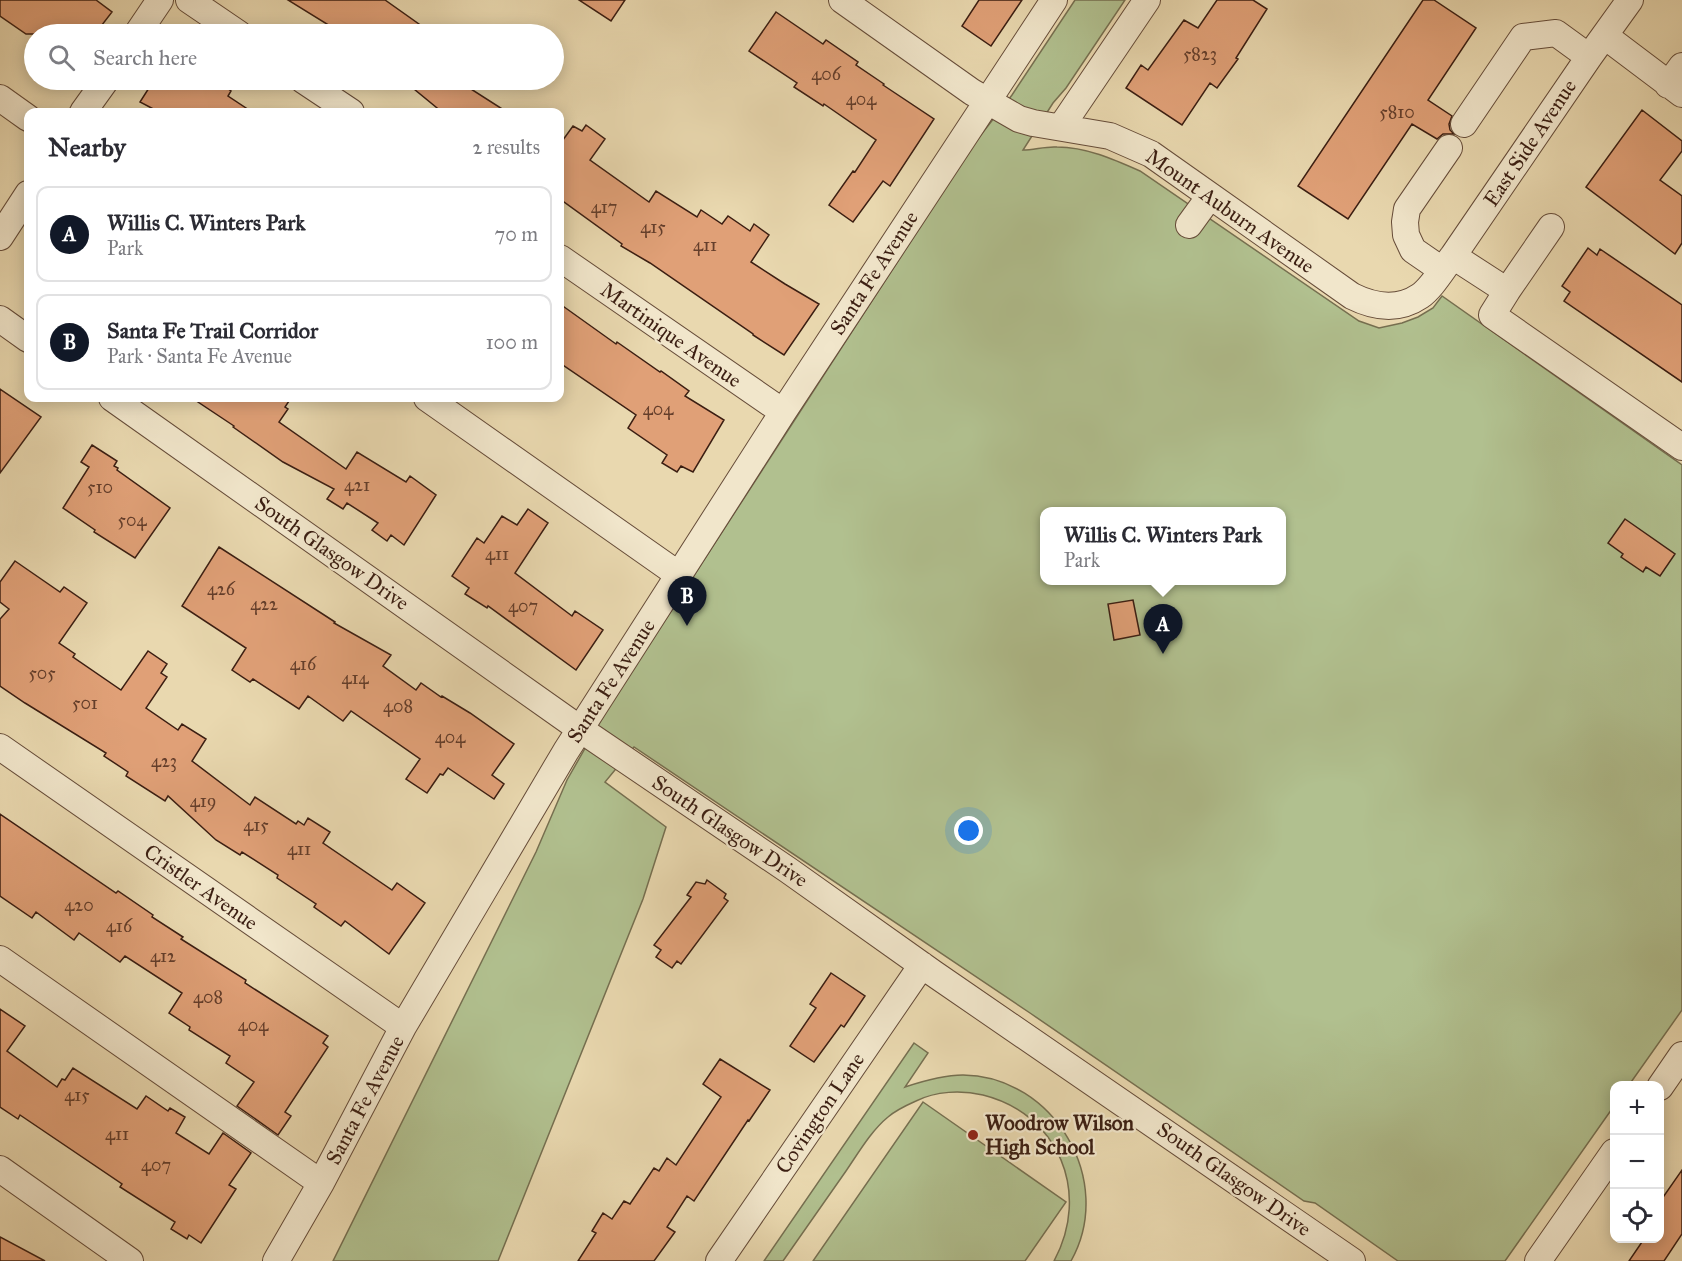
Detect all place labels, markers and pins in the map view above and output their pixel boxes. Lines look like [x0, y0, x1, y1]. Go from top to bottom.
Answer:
pin: B [668, 576, 706, 626]
pin: A [1144, 604, 1182, 654]
place label: Woodrow Wilson High School [985, 1110, 1135, 1160]
marker: Woodrow Wilson High School [966, 1128, 980, 1142]

